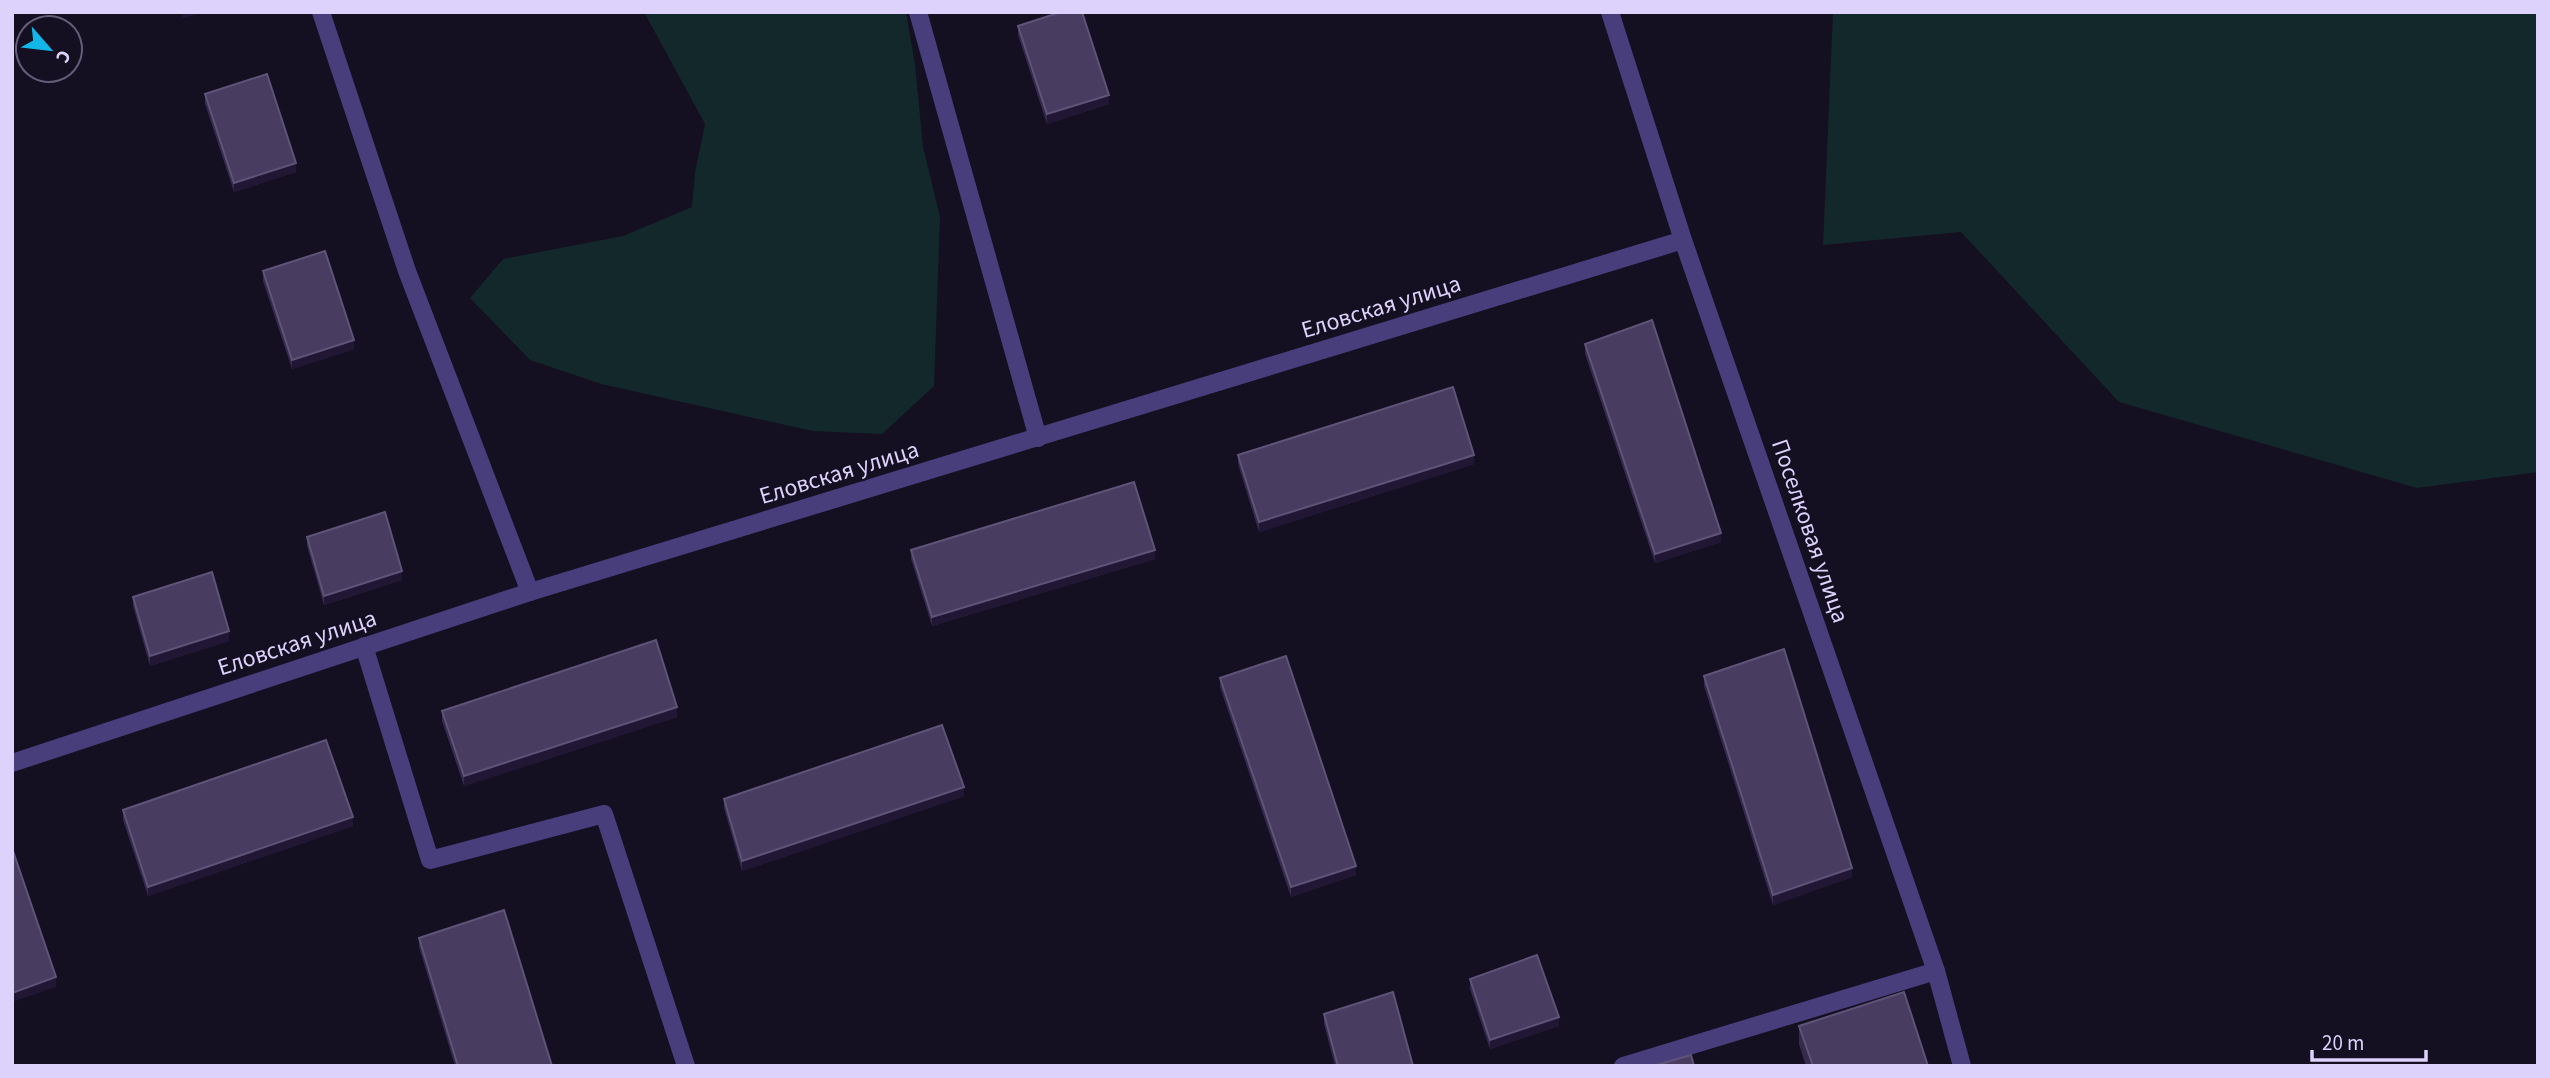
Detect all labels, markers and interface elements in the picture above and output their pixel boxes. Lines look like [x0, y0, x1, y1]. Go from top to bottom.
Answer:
north arrow [14, 14, 84, 84]
text: С [48, 45, 77, 67]
street label: Еловская улица [1297, 266, 1465, 348]
street label: Еловская улица [755, 432, 923, 514]
street label: Поселковая улица [1762, 434, 1858, 628]
street label: Еловская улица [213, 601, 381, 685]
scale bar [2312, 1018, 2426, 1062]
text: 20 m [2322, 1028, 2364, 1058]

